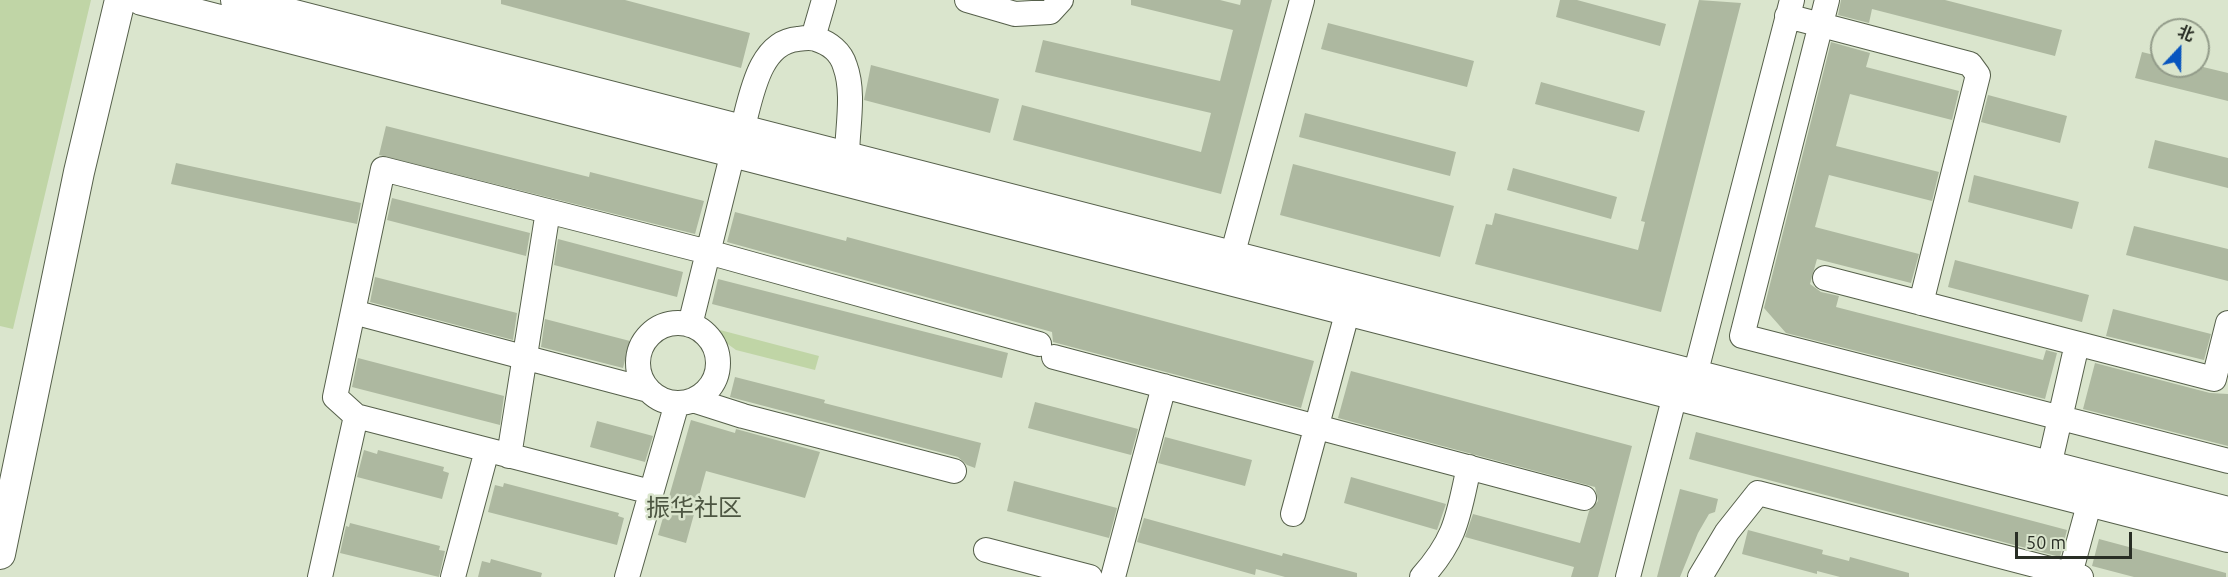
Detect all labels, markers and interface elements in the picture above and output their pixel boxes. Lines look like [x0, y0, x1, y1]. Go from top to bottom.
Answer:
north arrow [2150, 18, 2210, 78]
text: 北 [2175, 22, 2197, 45]
district label: 振华社区 [646, 494, 742, 522]
scale bar [2018, 520, 2135, 558]
text: 50 m [2026, 532, 2066, 552]

